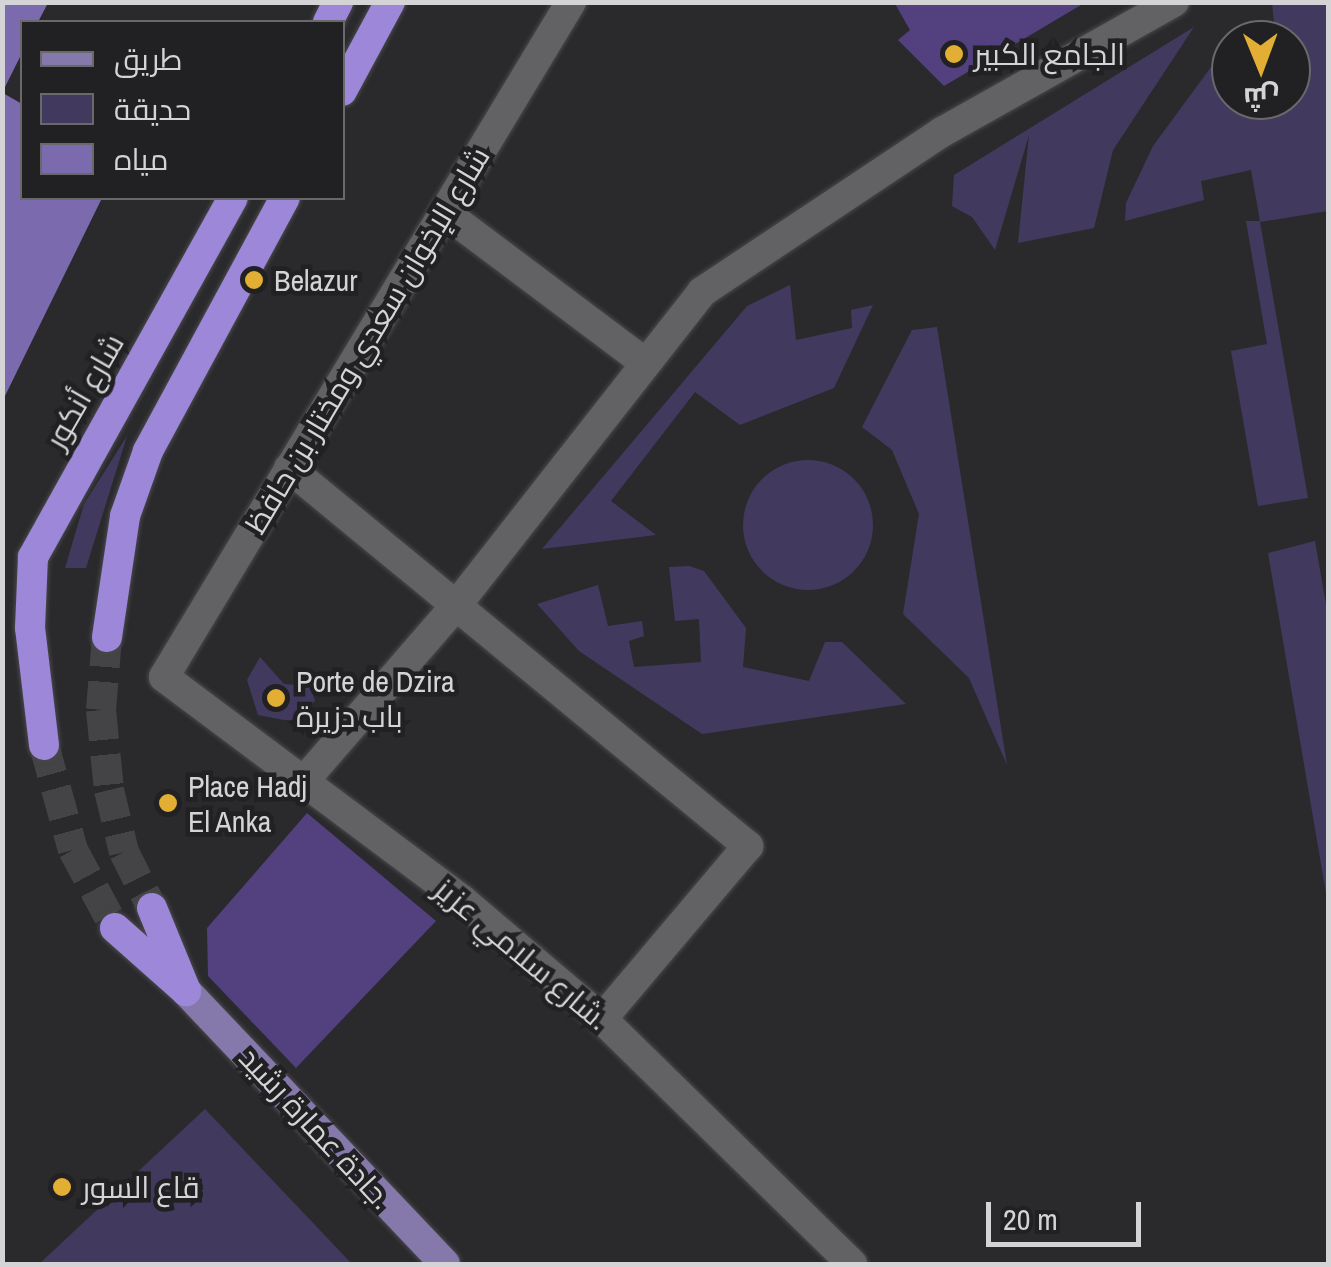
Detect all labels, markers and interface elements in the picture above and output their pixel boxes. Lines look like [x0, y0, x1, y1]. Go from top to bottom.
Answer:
legend [20, 20, 345, 200]
north arrow [1211, 20, 1311, 120]
place label: الجامع الكبير [974, 36, 1125, 72]
text: طريق [114, 39, 183, 79]
marker: الجامع الكبير [943, 43, 965, 65]
text: ش [1243, 79, 1280, 117]
text: حديقة [114, 89, 191, 129]
text: مياه [114, 139, 168, 179]
street label: شارع الإخوان سعدي ومختار بن حافظ [237, 140, 497, 540]
place label: Belazur [274, 262, 357, 298]
marker: Belazur [243, 269, 265, 291]
street label: شارع أنكور [37, 327, 131, 455]
place label: Porte de Dzira باب دزيرة [296, 663, 455, 734]
marker: Porte de Dzira باب دزيرة [265, 687, 287, 709]
place label: Place Hadj El Anka [188, 768, 307, 838]
marker: Place Hadj El Anka [157, 792, 179, 814]
street label: شارع سلامي عزيز. [428, 871, 616, 1037]
street label: جادة عمارة رشيد. [232, 1040, 400, 1216]
place label: قاع السور [82, 1169, 200, 1205]
marker: قاع السور [51, 1176, 73, 1198]
scale bar [991, 1182, 1146, 1244]
text: 20 m [1003, 1199, 1058, 1239]

